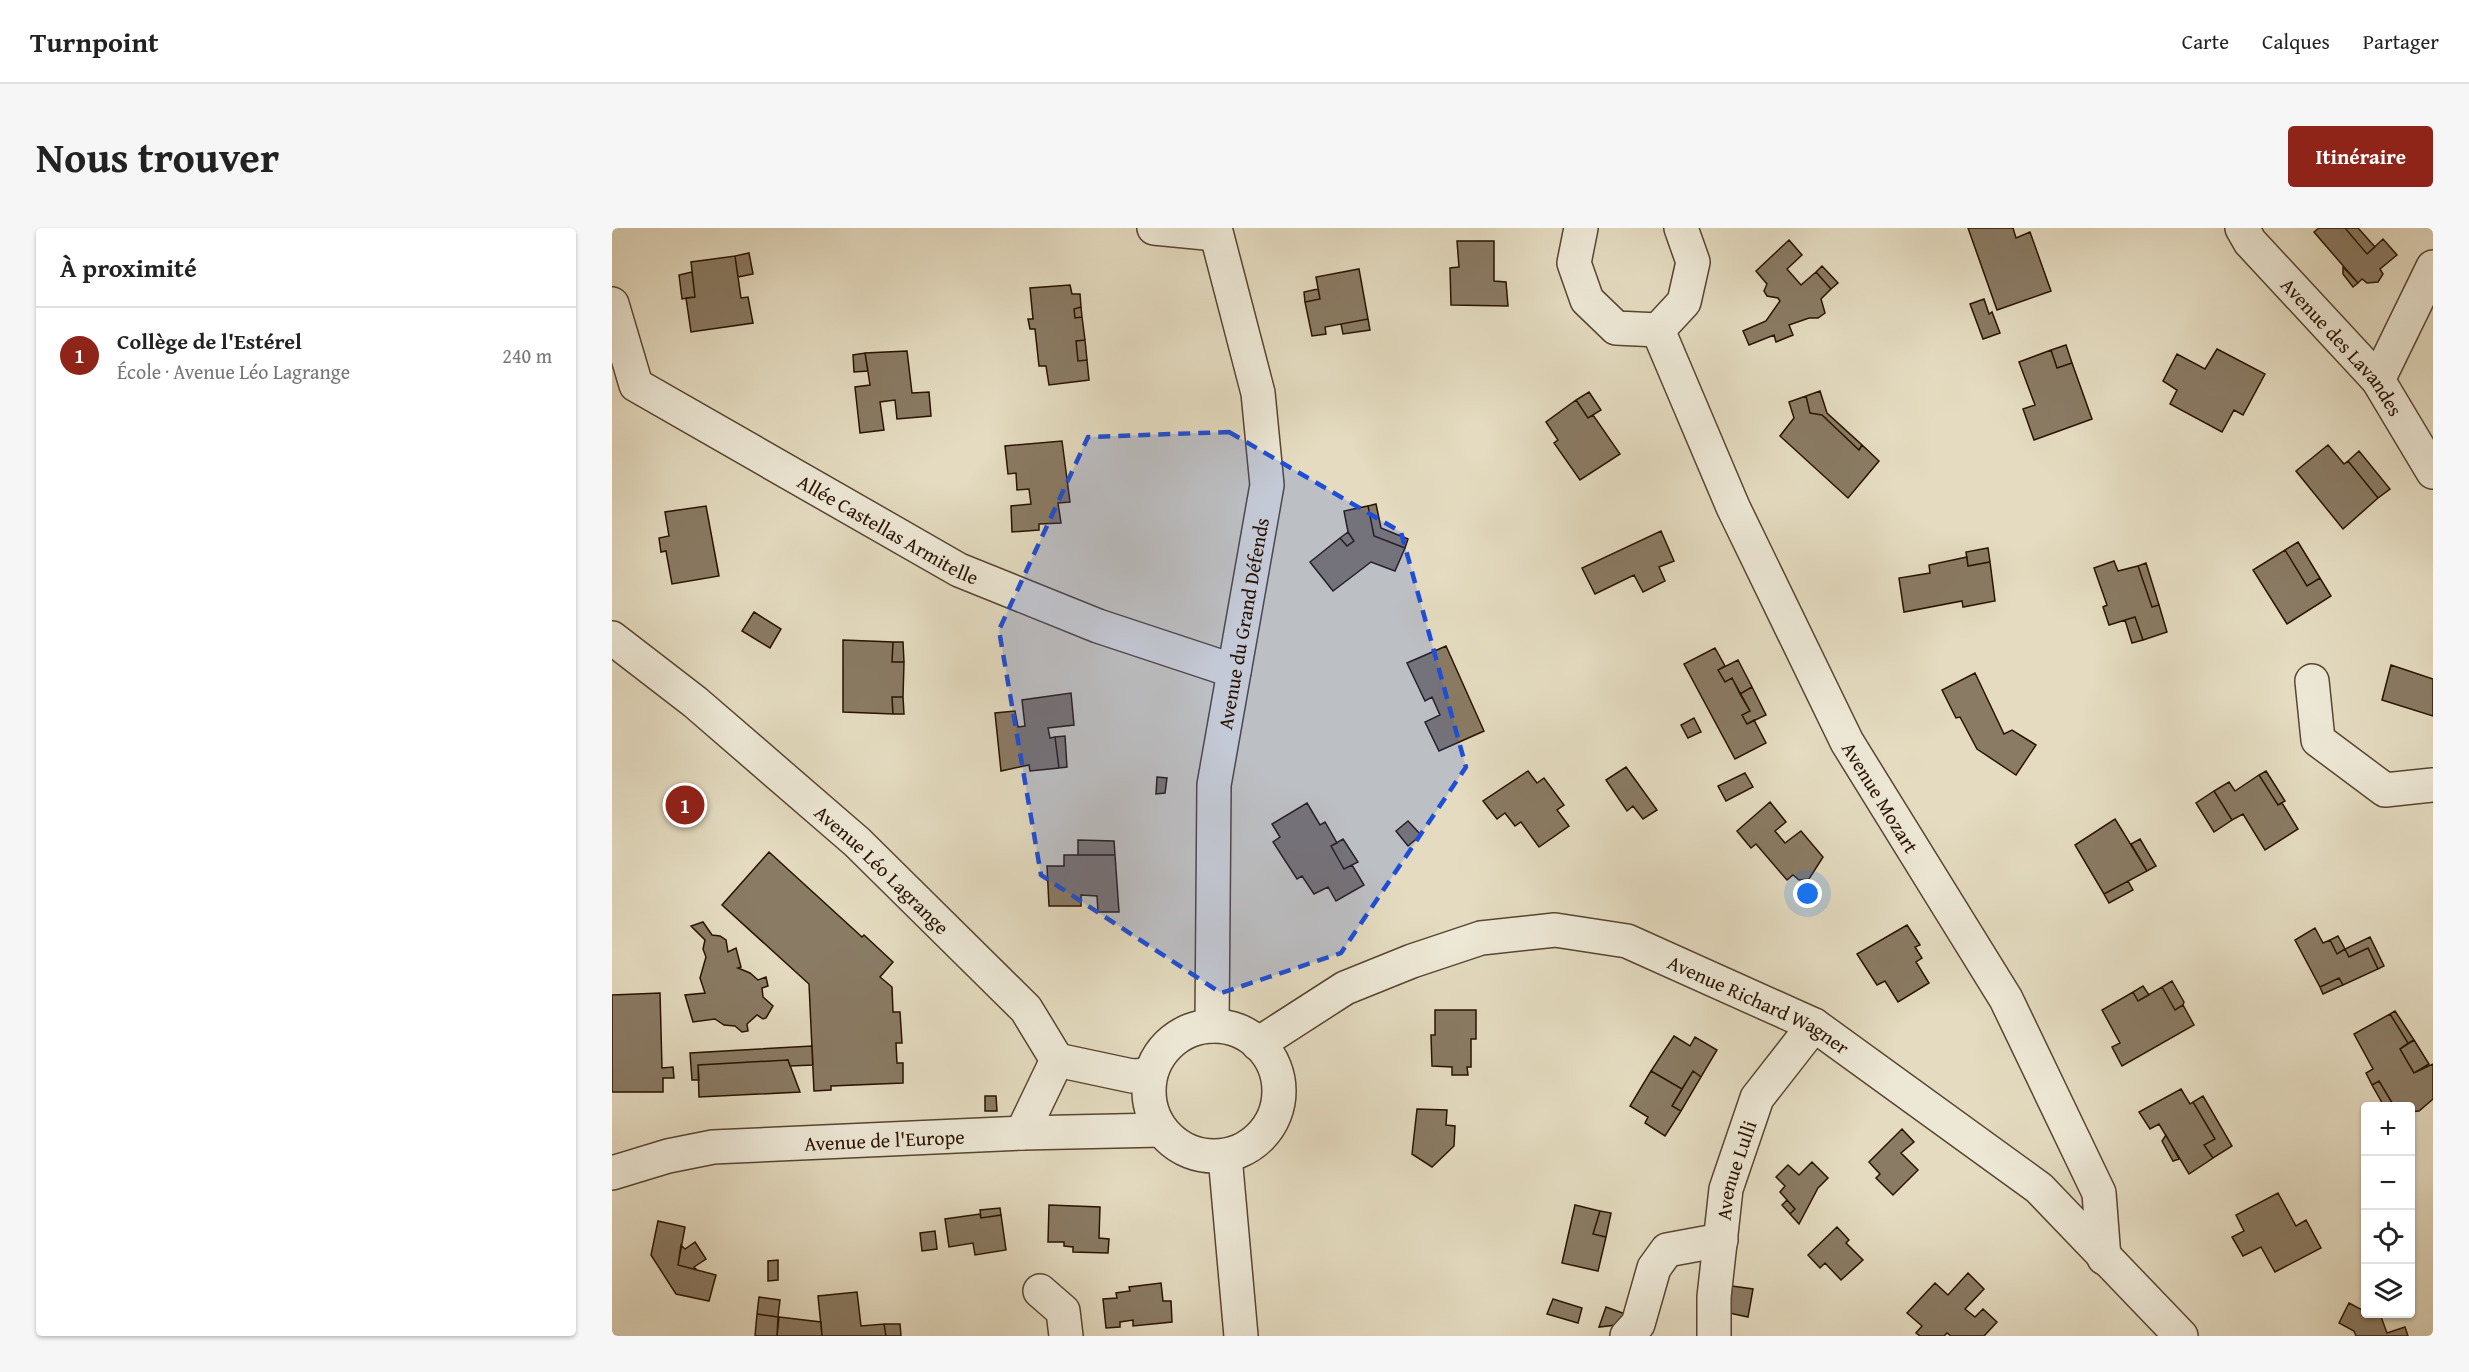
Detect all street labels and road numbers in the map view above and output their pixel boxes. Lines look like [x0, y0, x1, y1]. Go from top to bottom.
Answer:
street label: Avenue des Lavandes [2275, 270, 2411, 421]
street label: Allée Castellas Armitelle [792, 466, 983, 591]
street label: Avenue du Grand Défends [1210, 515, 1275, 732]
street label: Avenue Mozart [1835, 736, 1926, 858]
street label: Avenue Léo Lagrange [809, 797, 956, 941]
street label: Avenue Richard Wagner [1663, 947, 1856, 1061]
street label: Avenue Lulli [1708, 1116, 1763, 1222]
street label: Avenue de l'Europe [804, 1121, 965, 1157]

